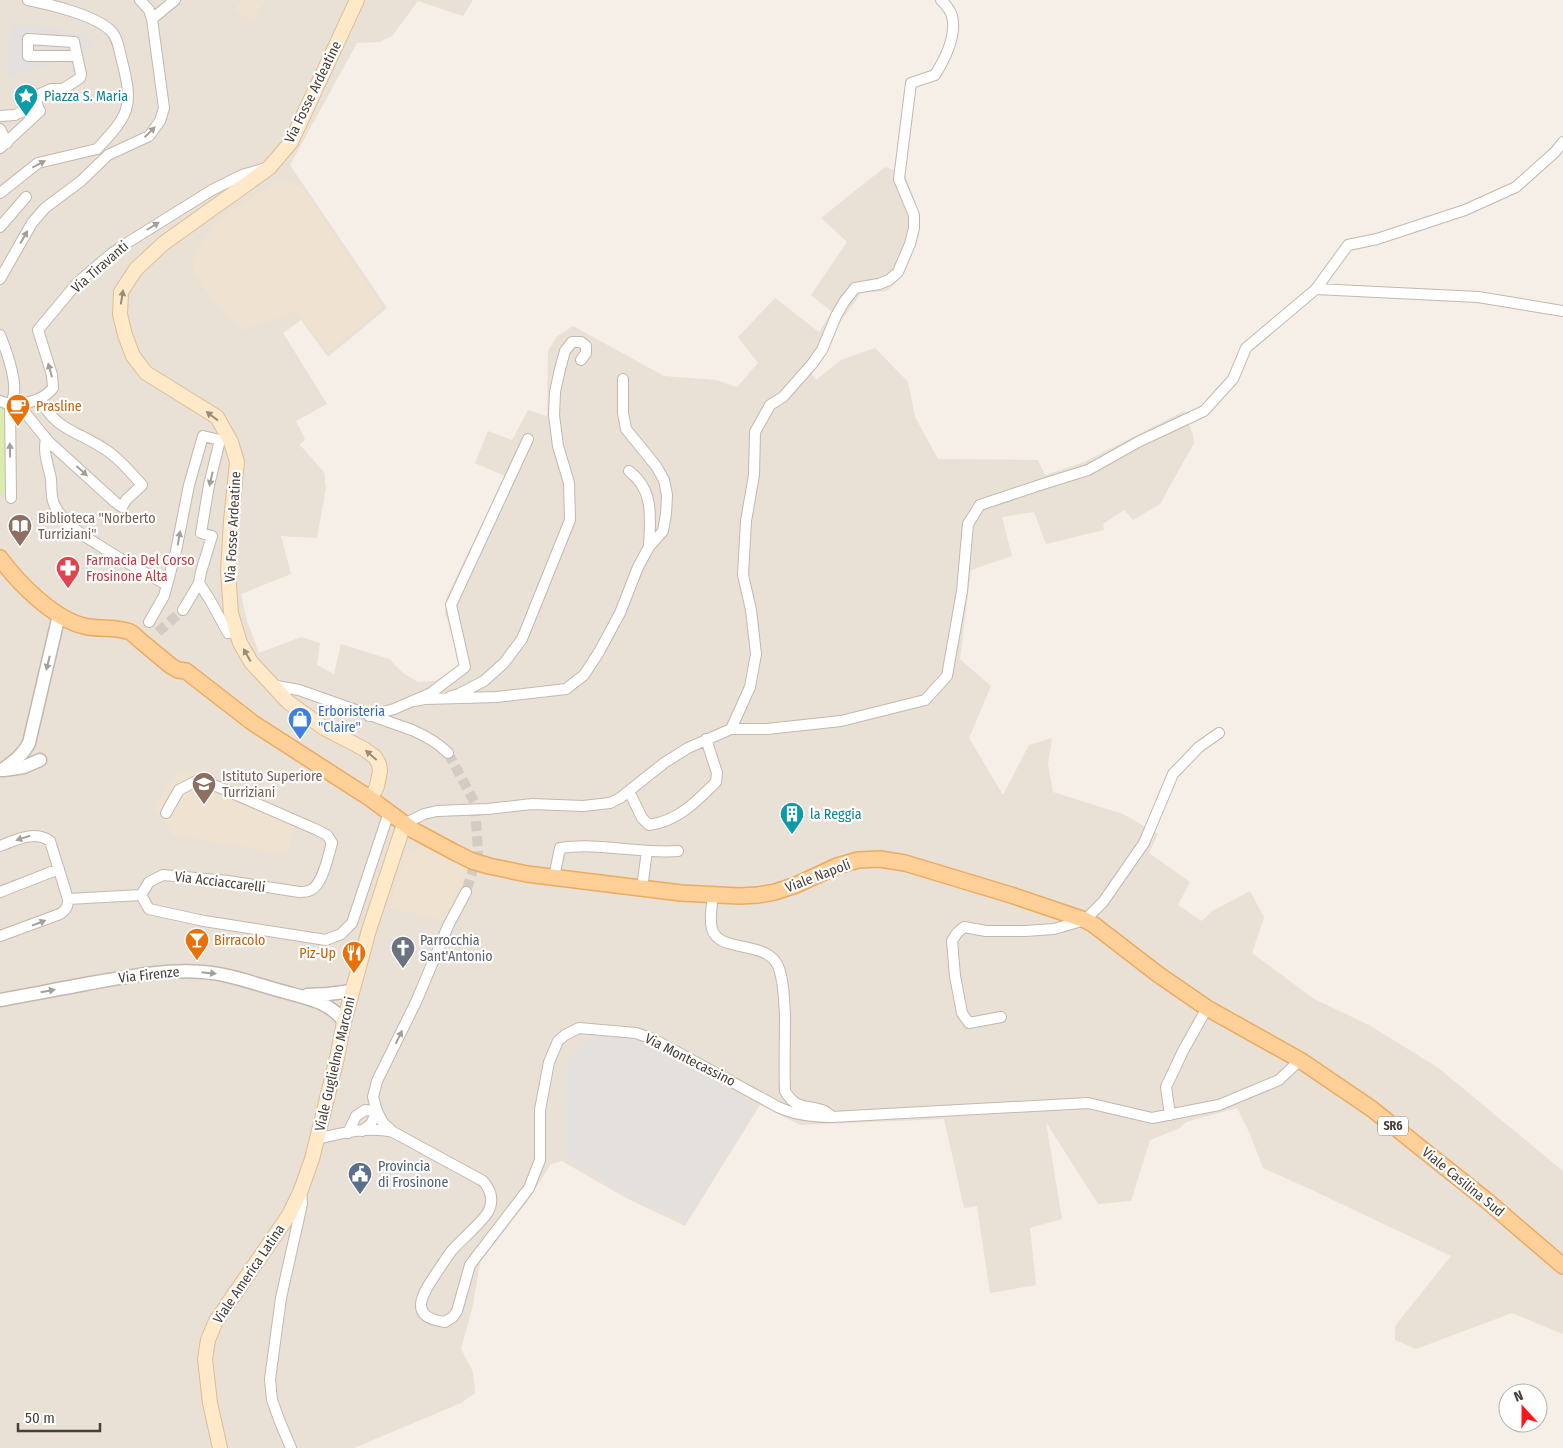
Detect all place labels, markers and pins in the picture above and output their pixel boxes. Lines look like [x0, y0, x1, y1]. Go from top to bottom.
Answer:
place icon: Piazza S. Maria [13, 83, 39, 117]
place label: Piazza S. Maria [44, 88, 128, 105]
cafe icon: Prasline [5, 393, 31, 427]
place label: Prasline [36, 398, 82, 415]
place label: Biblioteca "Norberto Turriziani" [38, 510, 156, 543]
library icon: Biblioteca "Norberto Turriziani" [7, 513, 33, 547]
place label: Farmacia Del Corso Frosinone Alta [86, 552, 195, 585]
pharmacy icon: Farmacia Del Corso Frosinone Alta [55, 555, 81, 589]
place label: Erboristeria "Claire" [318, 703, 385, 736]
shop icon: Erboristeria "Claire" [287, 706, 313, 740]
place label: Istituto Superiore Turriziani [222, 768, 323, 801]
school or university icon: Istituto Superiore Turriziani [191, 771, 217, 805]
building icon: la Reggia [779, 801, 805, 835]
place label: la Reggia [810, 806, 862, 823]
bar icon: Birracolo [184, 927, 210, 961]
place label: Birracolo [214, 932, 265, 949]
place label: Parrocchia Sant'Antonio [420, 932, 493, 965]
church icon: Parrocchia Sant'Antonio [390, 935, 416, 969]
restaurant icon: Piz-Up [341, 940, 367, 974]
place label: Piz-Up [299, 945, 336, 962]
place label: Provincia di Frosinone [378, 1158, 448, 1191]
public building icon: Provincia di Frosinone [347, 1161, 373, 1195]

